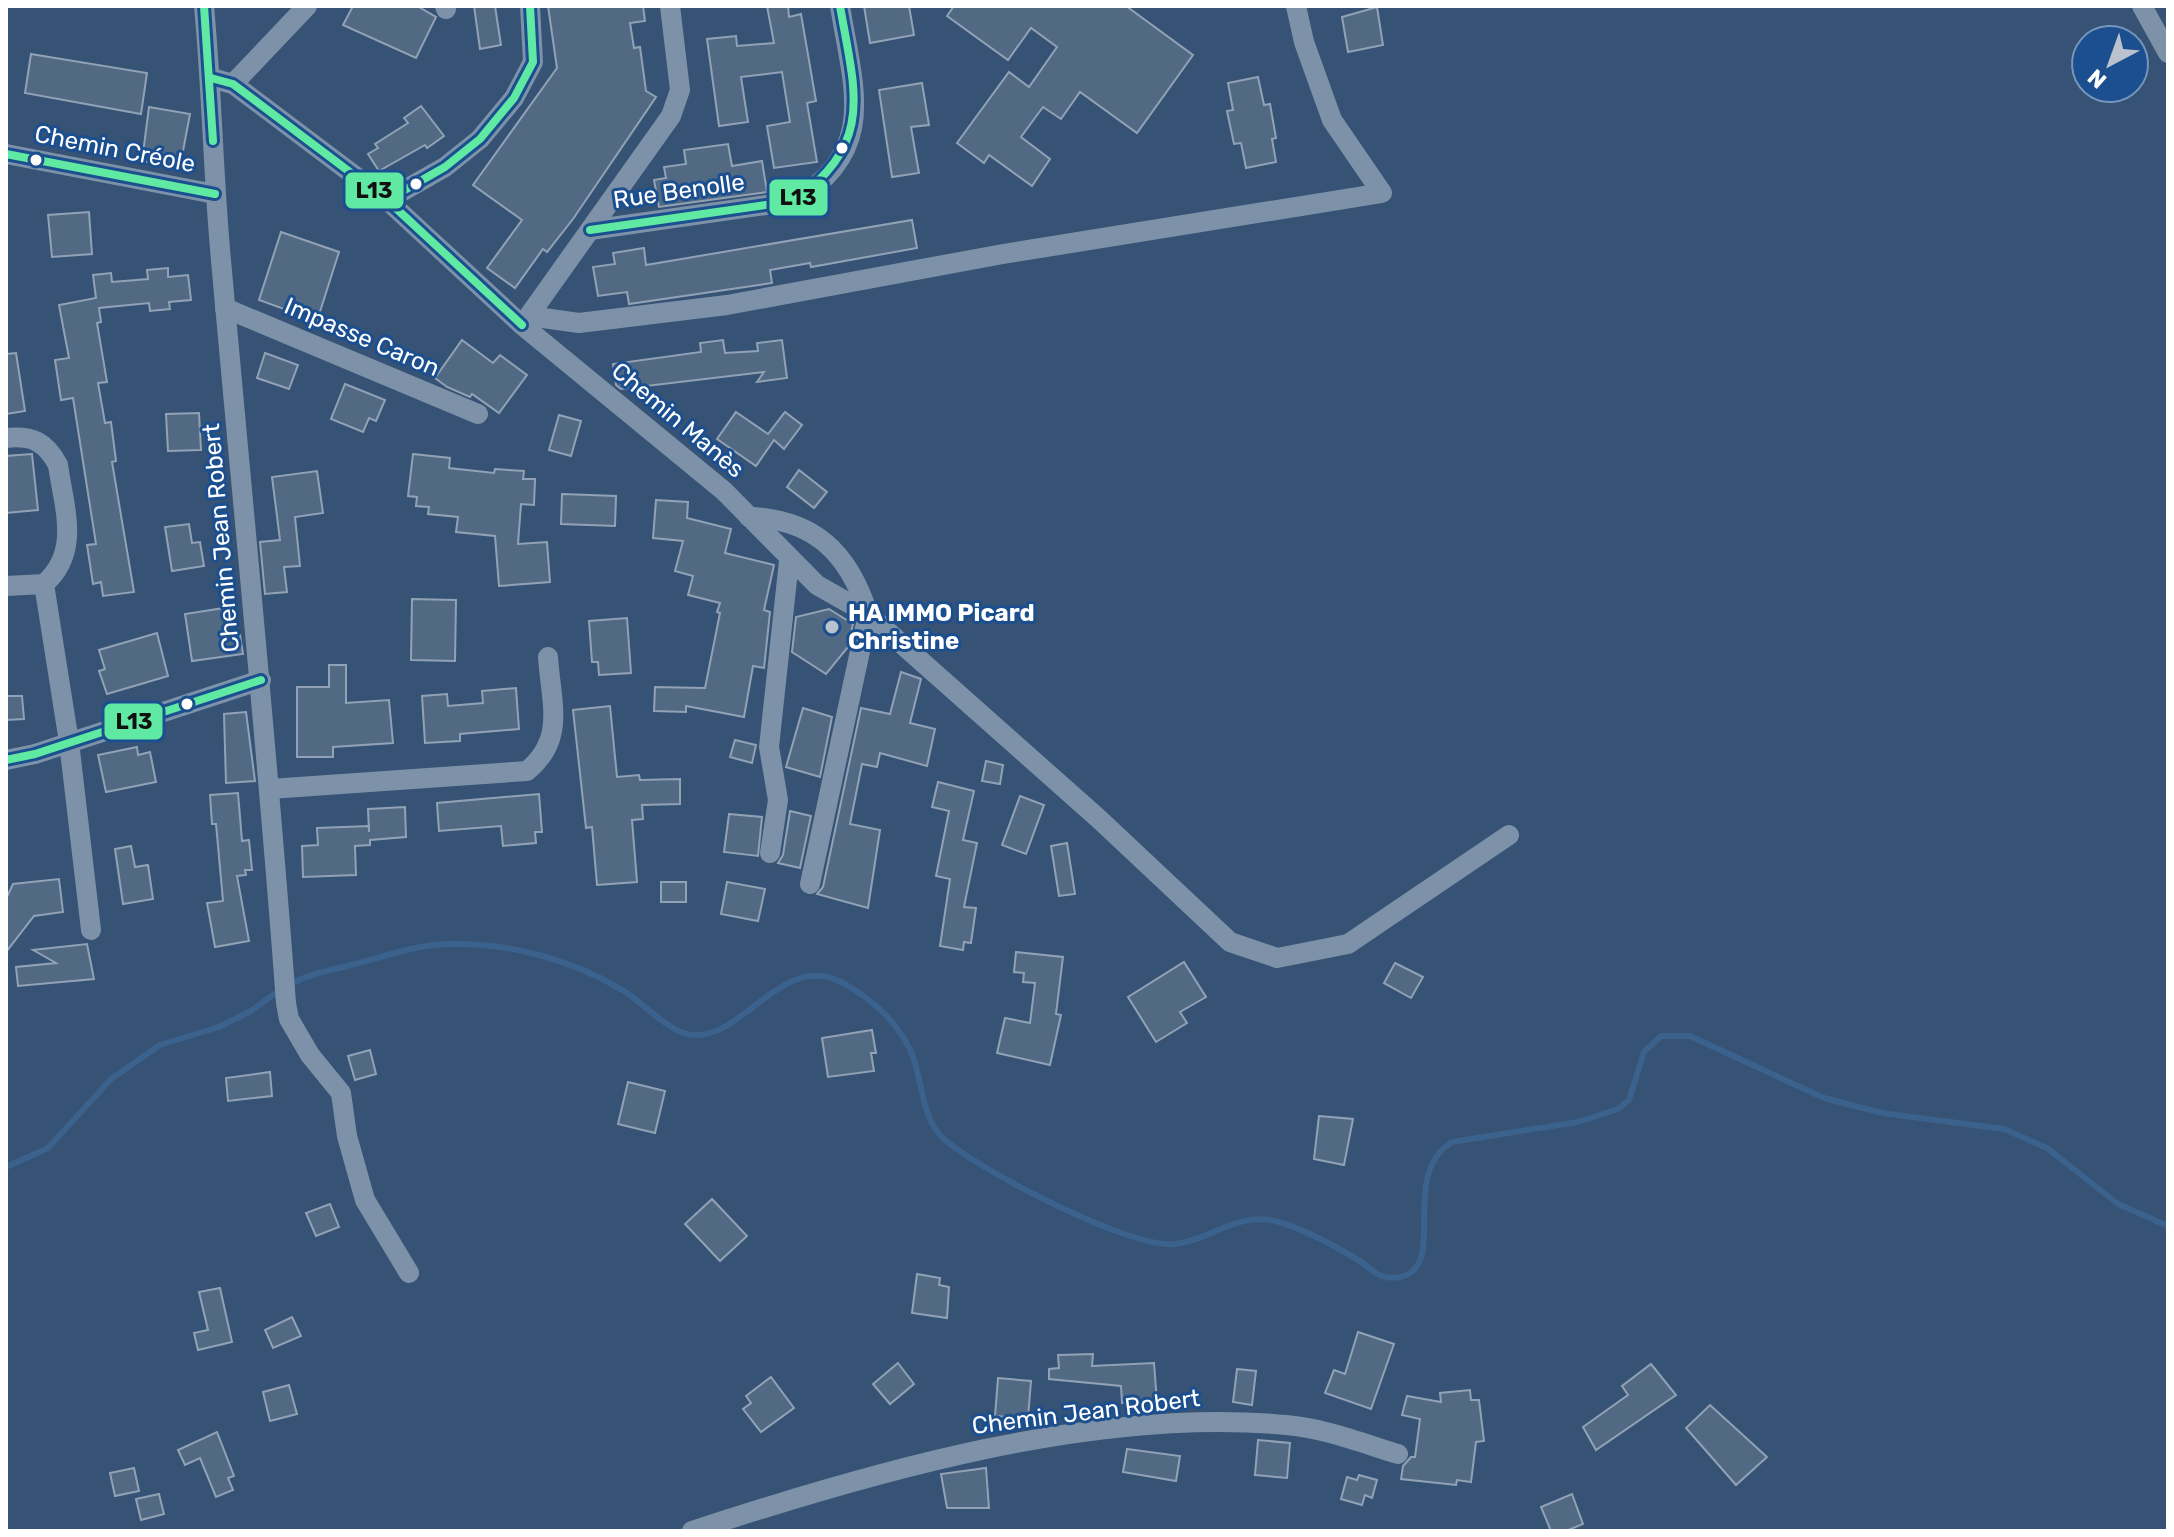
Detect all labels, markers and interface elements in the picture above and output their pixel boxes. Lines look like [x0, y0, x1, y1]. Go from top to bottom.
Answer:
north arrow [2070, 24, 2150, 104]
text: N [2082, 63, 2112, 94]
street label: Chemin Créole [32, 120, 198, 178]
unlabelled marker [834, 140, 850, 156]
unlabelled marker [28, 152, 44, 168]
street label: Rue Benolle [612, 168, 746, 214]
line badge: L13 [344, 171, 405, 210]
unlabelled marker [408, 176, 424, 192]
text: L13 [356, 177, 392, 204]
line badge: L13 [768, 178, 829, 217]
text: L13 [780, 184, 816, 211]
street label: Impasse Caron [280, 292, 444, 382]
street label: Chemin Manès [606, 357, 750, 483]
street label: Chemin Jean Robert [197, 422, 245, 654]
place label: HA IMMO Picard Christine [848, 599, 1035, 655]
marker: HA IMMO Picard Christine [823, 618, 841, 636]
unlabelled marker [179, 696, 195, 712]
line badge: L13 [103, 702, 164, 741]
text: L13 [116, 708, 152, 735]
street label: Chemin Jean Robert [970, 1384, 1202, 1440]

